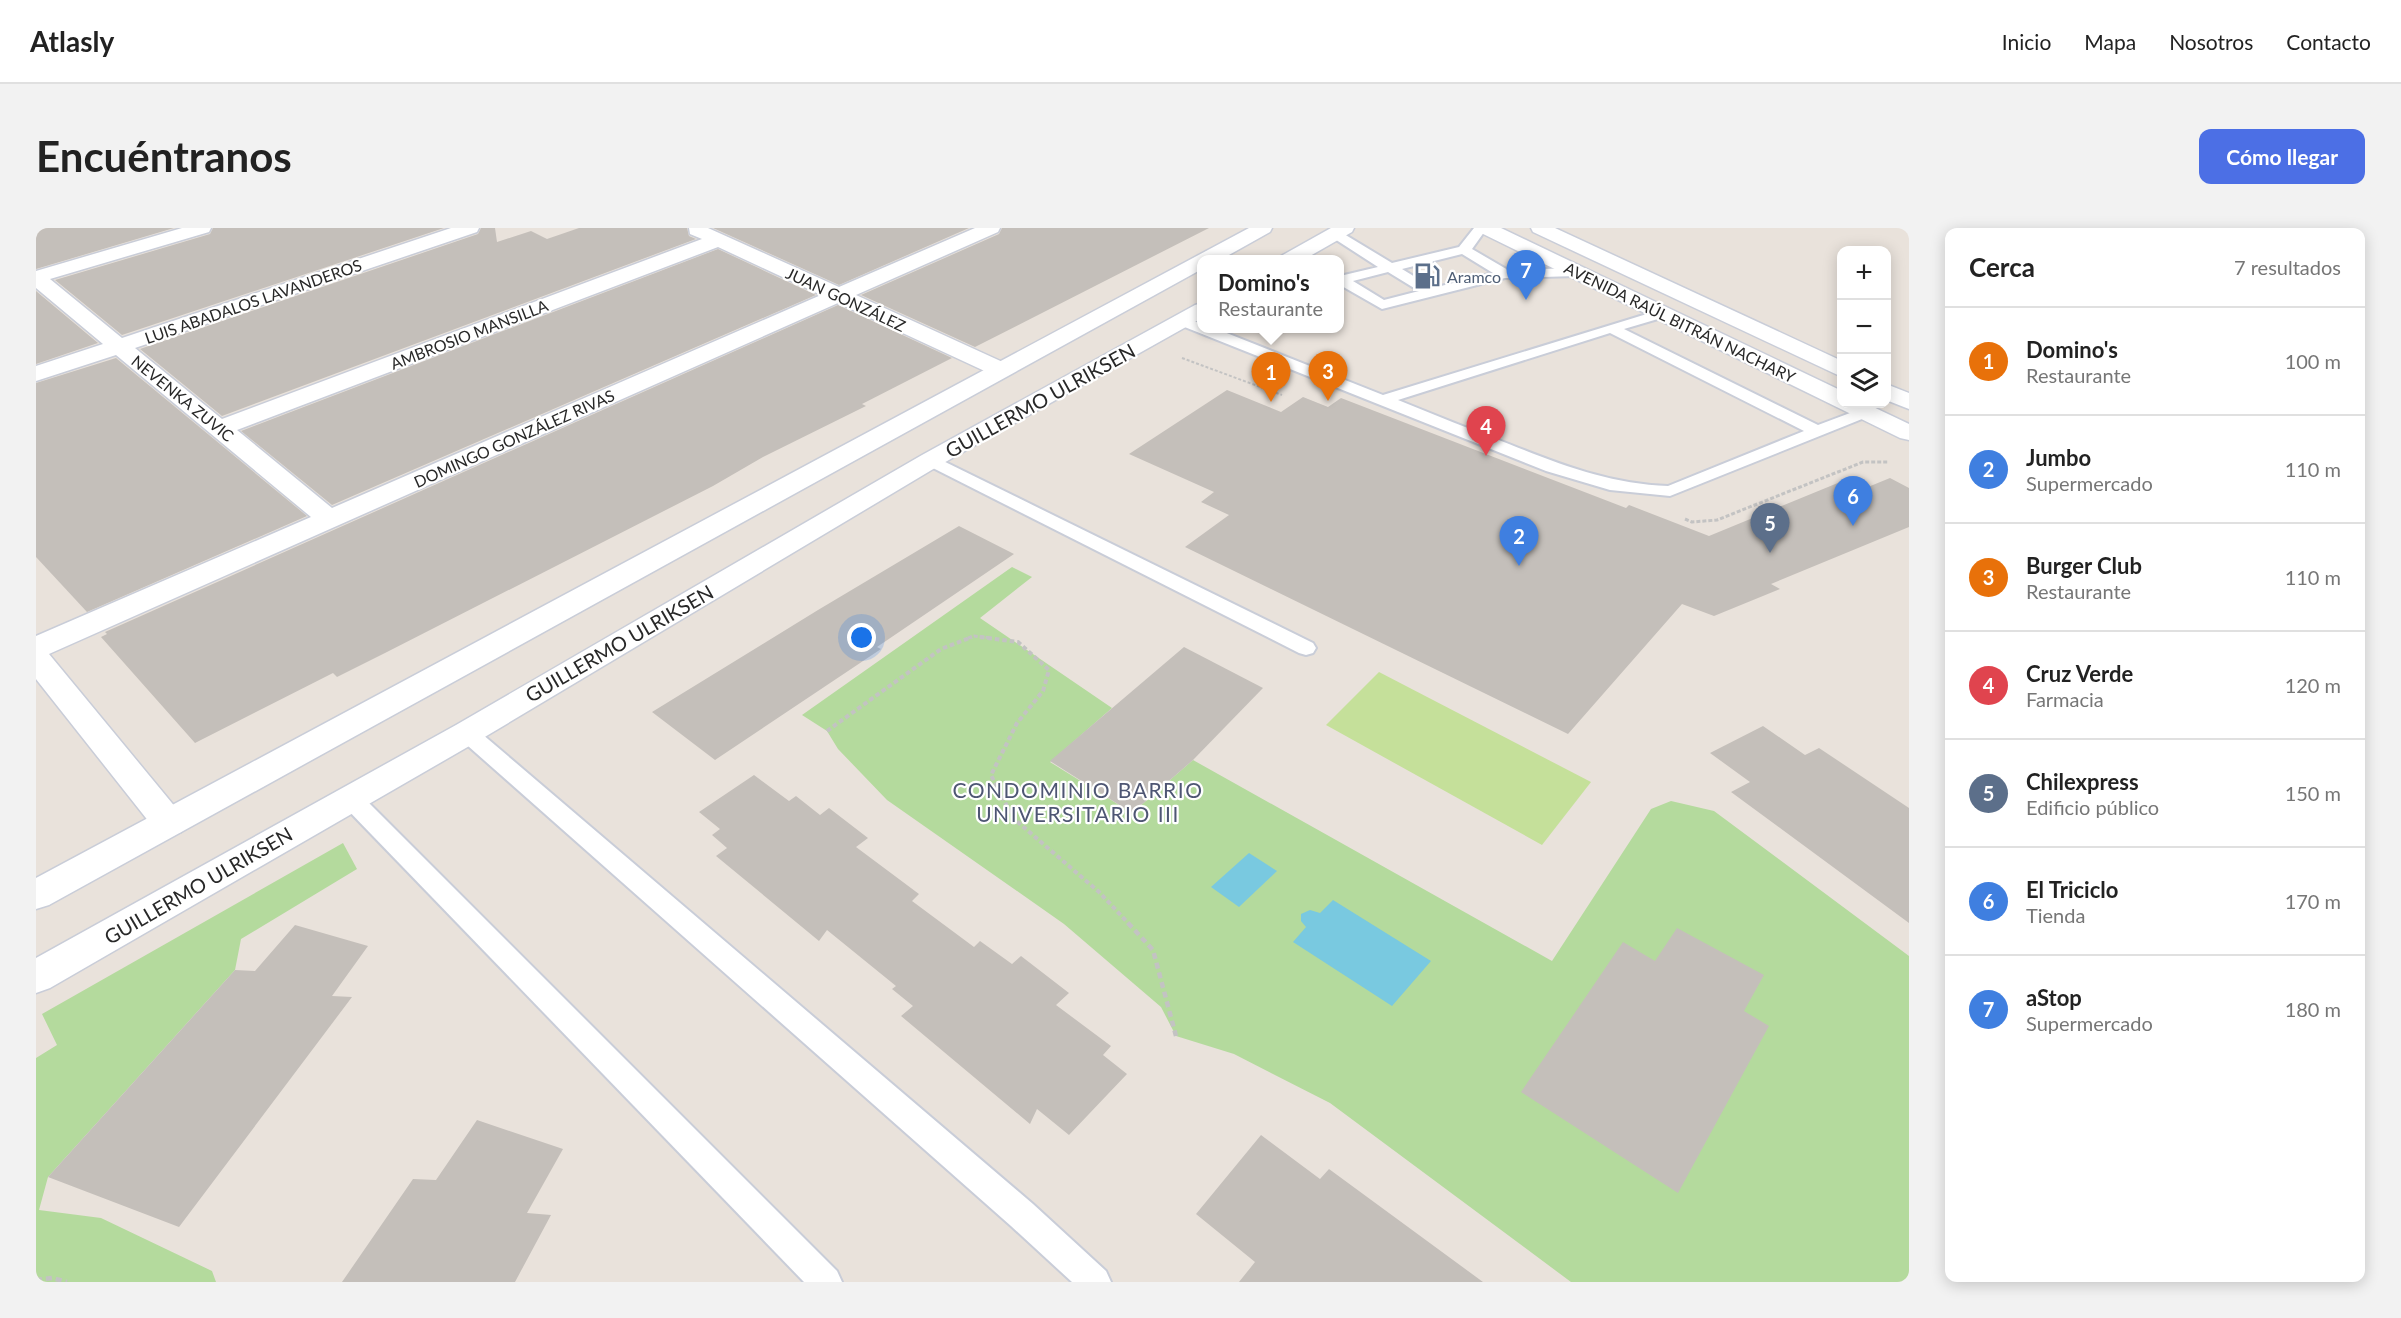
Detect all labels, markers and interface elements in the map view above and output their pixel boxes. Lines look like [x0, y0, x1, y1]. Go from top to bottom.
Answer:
text: Atlasly [30, 24, 114, 58]
text: Inicio [2002, 29, 2051, 54]
text: Mapa [2084, 29, 2136, 54]
text: Nosotros [2169, 29, 2253, 54]
text: Contacto [2286, 29, 2371, 54]
button: Cómo llegar [2199, 129, 2365, 184]
text: Encuéntranos [36, 131, 292, 181]
map controls [1837, 246, 1891, 408]
button: + [1837, 246, 1891, 300]
pin: 7 [1506, 250, 1546, 300]
text: Cerca [1969, 251, 2035, 283]
street label: LUIS ABADALOS LAVANDEROS [142, 255, 364, 347]
popup [1197, 255, 1344, 333]
text: 7 resultados [2234, 255, 2341, 279]
street label: AVENIDA RAÚL BITRÁN NACHARY [1561, 258, 1799, 386]
fuel station icon: Aramco [1412, 261, 1442, 291]
street label: JUAN GONZÁLEZ [783, 263, 909, 335]
place label: Aramco [1447, 267, 1501, 286]
text: Domino's [1218, 269, 1310, 296]
street label: AMBROSIO MANSILLA [388, 295, 551, 373]
text: Restaurante [1218, 296, 1323, 320]
button: − [1837, 300, 1891, 354]
text: Domino's [2026, 336, 2118, 363]
street label: GUILLERMO ULRIKSEN [941, 338, 1139, 462]
text: 1 [1983, 349, 1994, 373]
text: 100 m [2285, 349, 2341, 373]
street label: NEVENKA ZUVIC [128, 351, 238, 445]
pin: 1 [1252, 352, 1290, 402]
pin: 3 [1308, 352, 1348, 401]
button: layers [1837, 354, 1891, 408]
text: Restaurante [2026, 363, 2131, 387]
street label: DOMINGO GONZÁLEZ RIVAS [411, 385, 617, 491]
pin: 4 [1466, 406, 1506, 456]
text: Jumbo [2026, 444, 2091, 471]
text: 2 [1983, 457, 1994, 481]
text: 110 m [2285, 457, 2341, 481]
text: Supermercado [2026, 471, 2153, 495]
pin: 6 [1834, 476, 1872, 526]
pin: 5 [1750, 504, 1790, 553]
pin: 2 [1500, 516, 1538, 566]
text: Burger Club [2026, 552, 2142, 579]
text: 3 [1983, 565, 1994, 589]
text: 110 m [2285, 565, 2341, 589]
street label: GUILLERMO ULRIKSEN [521, 579, 717, 707]
text: Restaurante [2026, 579, 2131, 603]
your location [847, 623, 876, 652]
text: Cruz Verde [2026, 660, 2133, 687]
text: 4 [1983, 673, 1994, 697]
text: 120 m [2285, 673, 2341, 697]
text: Farmacia [2026, 687, 2104, 711]
text: Chilexpress [2026, 768, 2139, 795]
district label: CONDOMINIO BARRIO UNIVERSITARIO III [953, 777, 1203, 826]
text: 5 [1983, 781, 1994, 805]
text: 150 m [2285, 781, 2341, 805]
text: Edificio público [2026, 795, 2159, 819]
street label: GUILLERMO ULRIKSEN [100, 821, 296, 949]
text: El Triciclo [2026, 876, 2118, 903]
text: 6 [1983, 889, 1994, 913]
text: 170 m [2285, 889, 2341, 913]
text: Tienda [2026, 903, 2085, 927]
text: aStop [2026, 984, 2082, 1011]
text: 7 [1983, 997, 1994, 1021]
text: 180 m [2285, 997, 2341, 1021]
text: Supermercado [2026, 1011, 2153, 1035]

